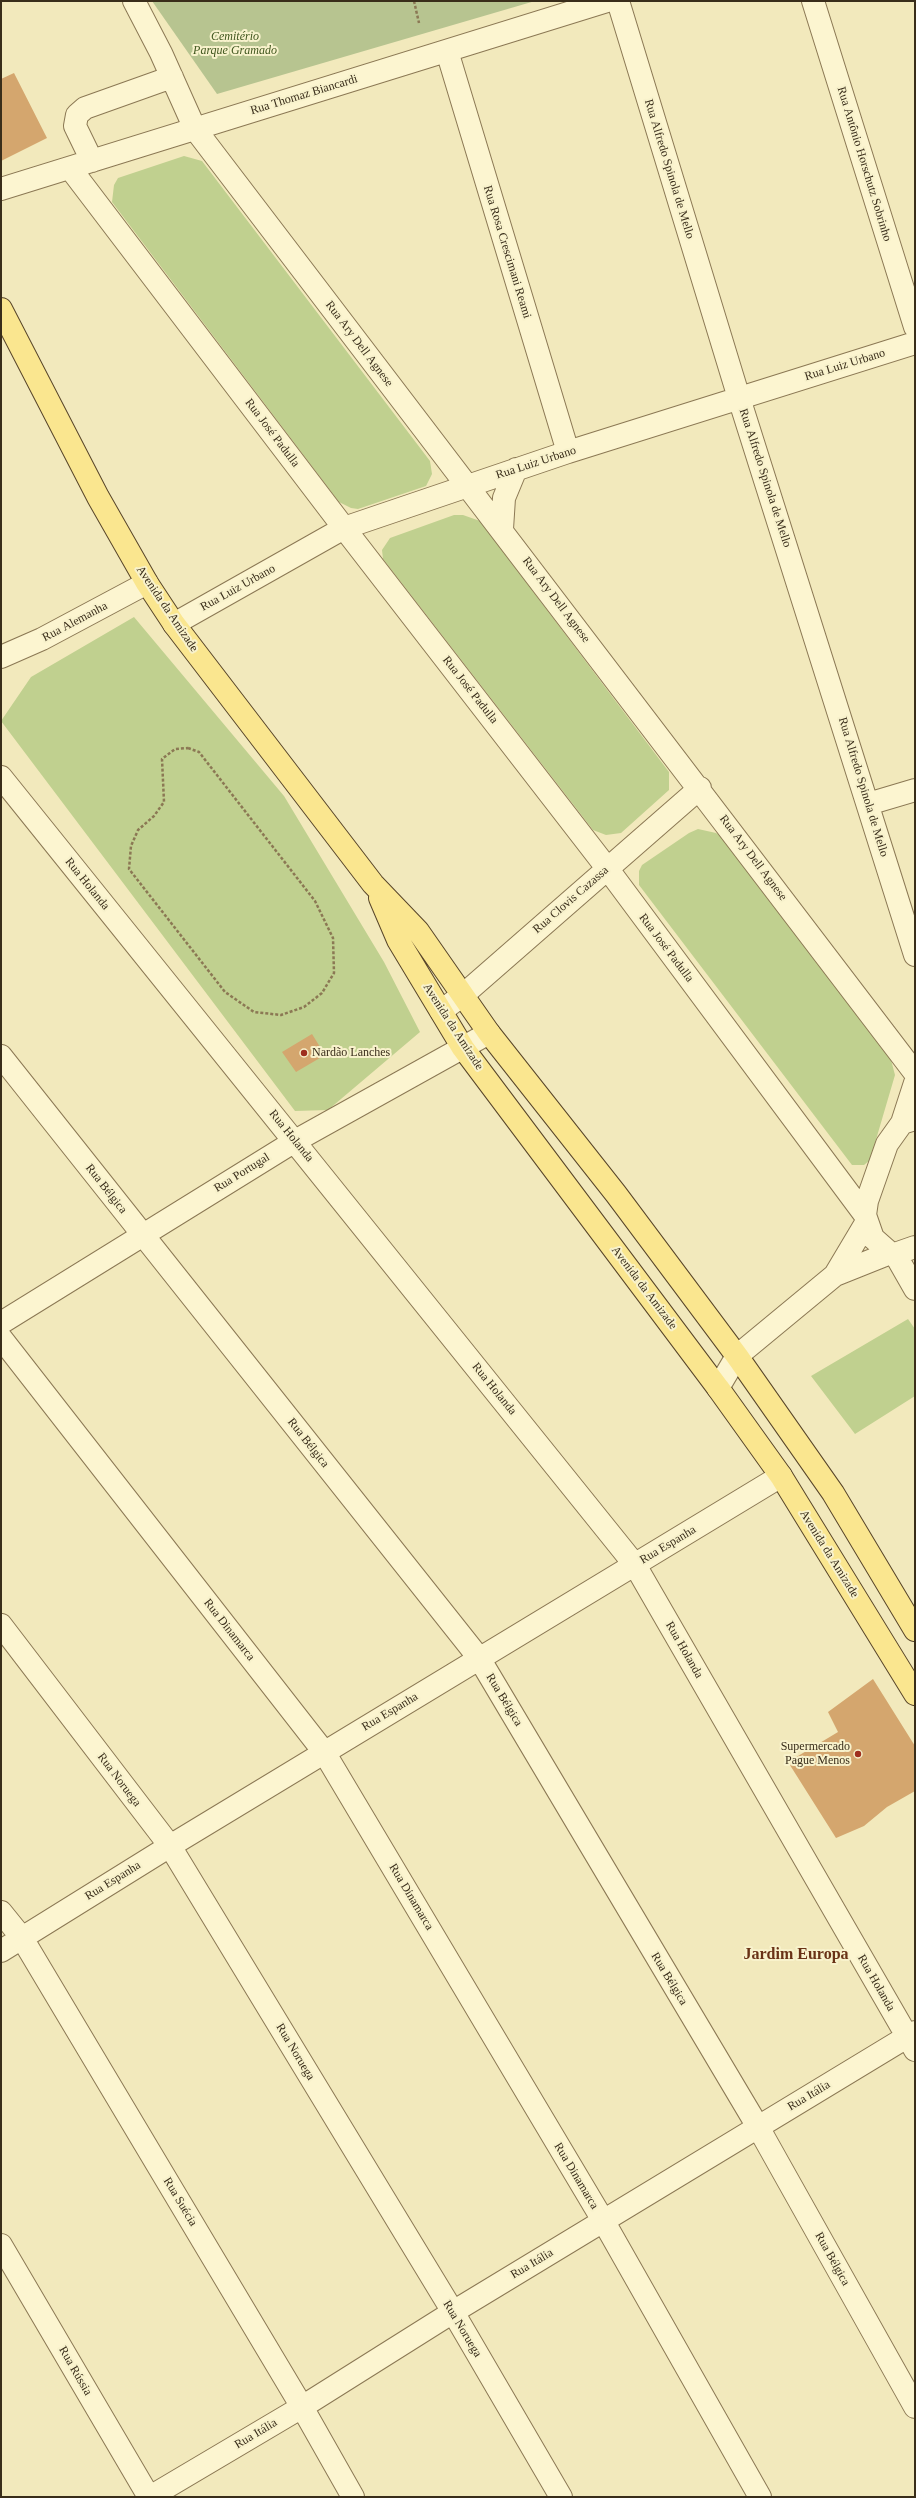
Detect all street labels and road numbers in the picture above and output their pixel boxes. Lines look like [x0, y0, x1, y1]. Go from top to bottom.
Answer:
street label: Rua Thomaz Biancardi [249, 72, 359, 118]
street label: Rua Antônio Horschutz Sobrinho [834, 85, 894, 243]
street label: Rua Alfredo Spinola de Mello [641, 97, 697, 241]
street label: Rua Rosa Crescimani Reami [480, 184, 534, 320]
street label: Rua Ary Dell Agnese [322, 298, 396, 390]
street label: Rua Luiz Urbano [803, 346, 887, 384]
street label: Rua José Padulla [242, 396, 302, 470]
street label: Rua Alfredo Spinola de Mello [736, 407, 794, 549]
street label: Rua Luiz Urbano [494, 443, 578, 483]
street label: Rua Ary Dell Agnese [519, 554, 593, 646]
street label: Rua Luiz Urbano [198, 562, 278, 614]
street label: Avenida da Amizade [133, 563, 201, 655]
street label: Rua Alemanha [40, 599, 110, 645]
street label: Rua José Padulla [439, 653, 501, 727]
street label: Rua Alfredo Spinola de Mello [835, 715, 891, 859]
street label: Rua Ary Dell Agnese [716, 812, 790, 904]
street label: Rua Holanda [62, 855, 112, 913]
street label: Rua Clovis Cazassa [530, 863, 612, 937]
street label: Rua José Padulla [636, 911, 696, 985]
street label: Avenida da Amizade [420, 981, 486, 1073]
street label: Rua Holanda [266, 1107, 316, 1165]
street label: Rua Portugal [211, 1150, 273, 1196]
street label: Rua Bélgica [82, 1161, 130, 1217]
street label: Avenida da Amizade [608, 1244, 680, 1332]
street label: Rua Holanda [469, 1360, 519, 1418]
street label: Rua Bélgica [284, 1415, 332, 1471]
street label: Avenida da Amizade [796, 1508, 862, 1600]
street label: Rua Espanha [637, 1523, 699, 1567]
street label: Rua Dinamarca [200, 1596, 258, 1664]
street label: Rua Holanda [662, 1619, 706, 1681]
street label: Rua Bélgica [483, 1671, 525, 1729]
street label: Rua Espanha [359, 1690, 421, 1734]
street label: Rua Noruega [94, 1750, 144, 1810]
street label: Rua Espanha [82, 1858, 144, 1904]
street label: Rua Dinamarca [386, 1861, 436, 1933]
street label: Rua Bélgica [648, 1950, 690, 2008]
street label: Rua Holanda [854, 1952, 898, 2014]
street label: Rua Noruega [272, 2021, 318, 2083]
street label: Rua Itália [785, 2078, 833, 2114]
street label: Rua Dinamarca [551, 2140, 601, 2212]
street label: Rua Suécia [160, 2175, 200, 2229]
street label: Rua Bélgica [811, 2230, 853, 2288]
street label: Rua Itália [508, 2246, 556, 2282]
street label: Rua Noruega [439, 2298, 485, 2360]
street label: Rua Rússia [55, 2344, 95, 2398]
street label: Rua Itália [232, 2416, 280, 2452]

